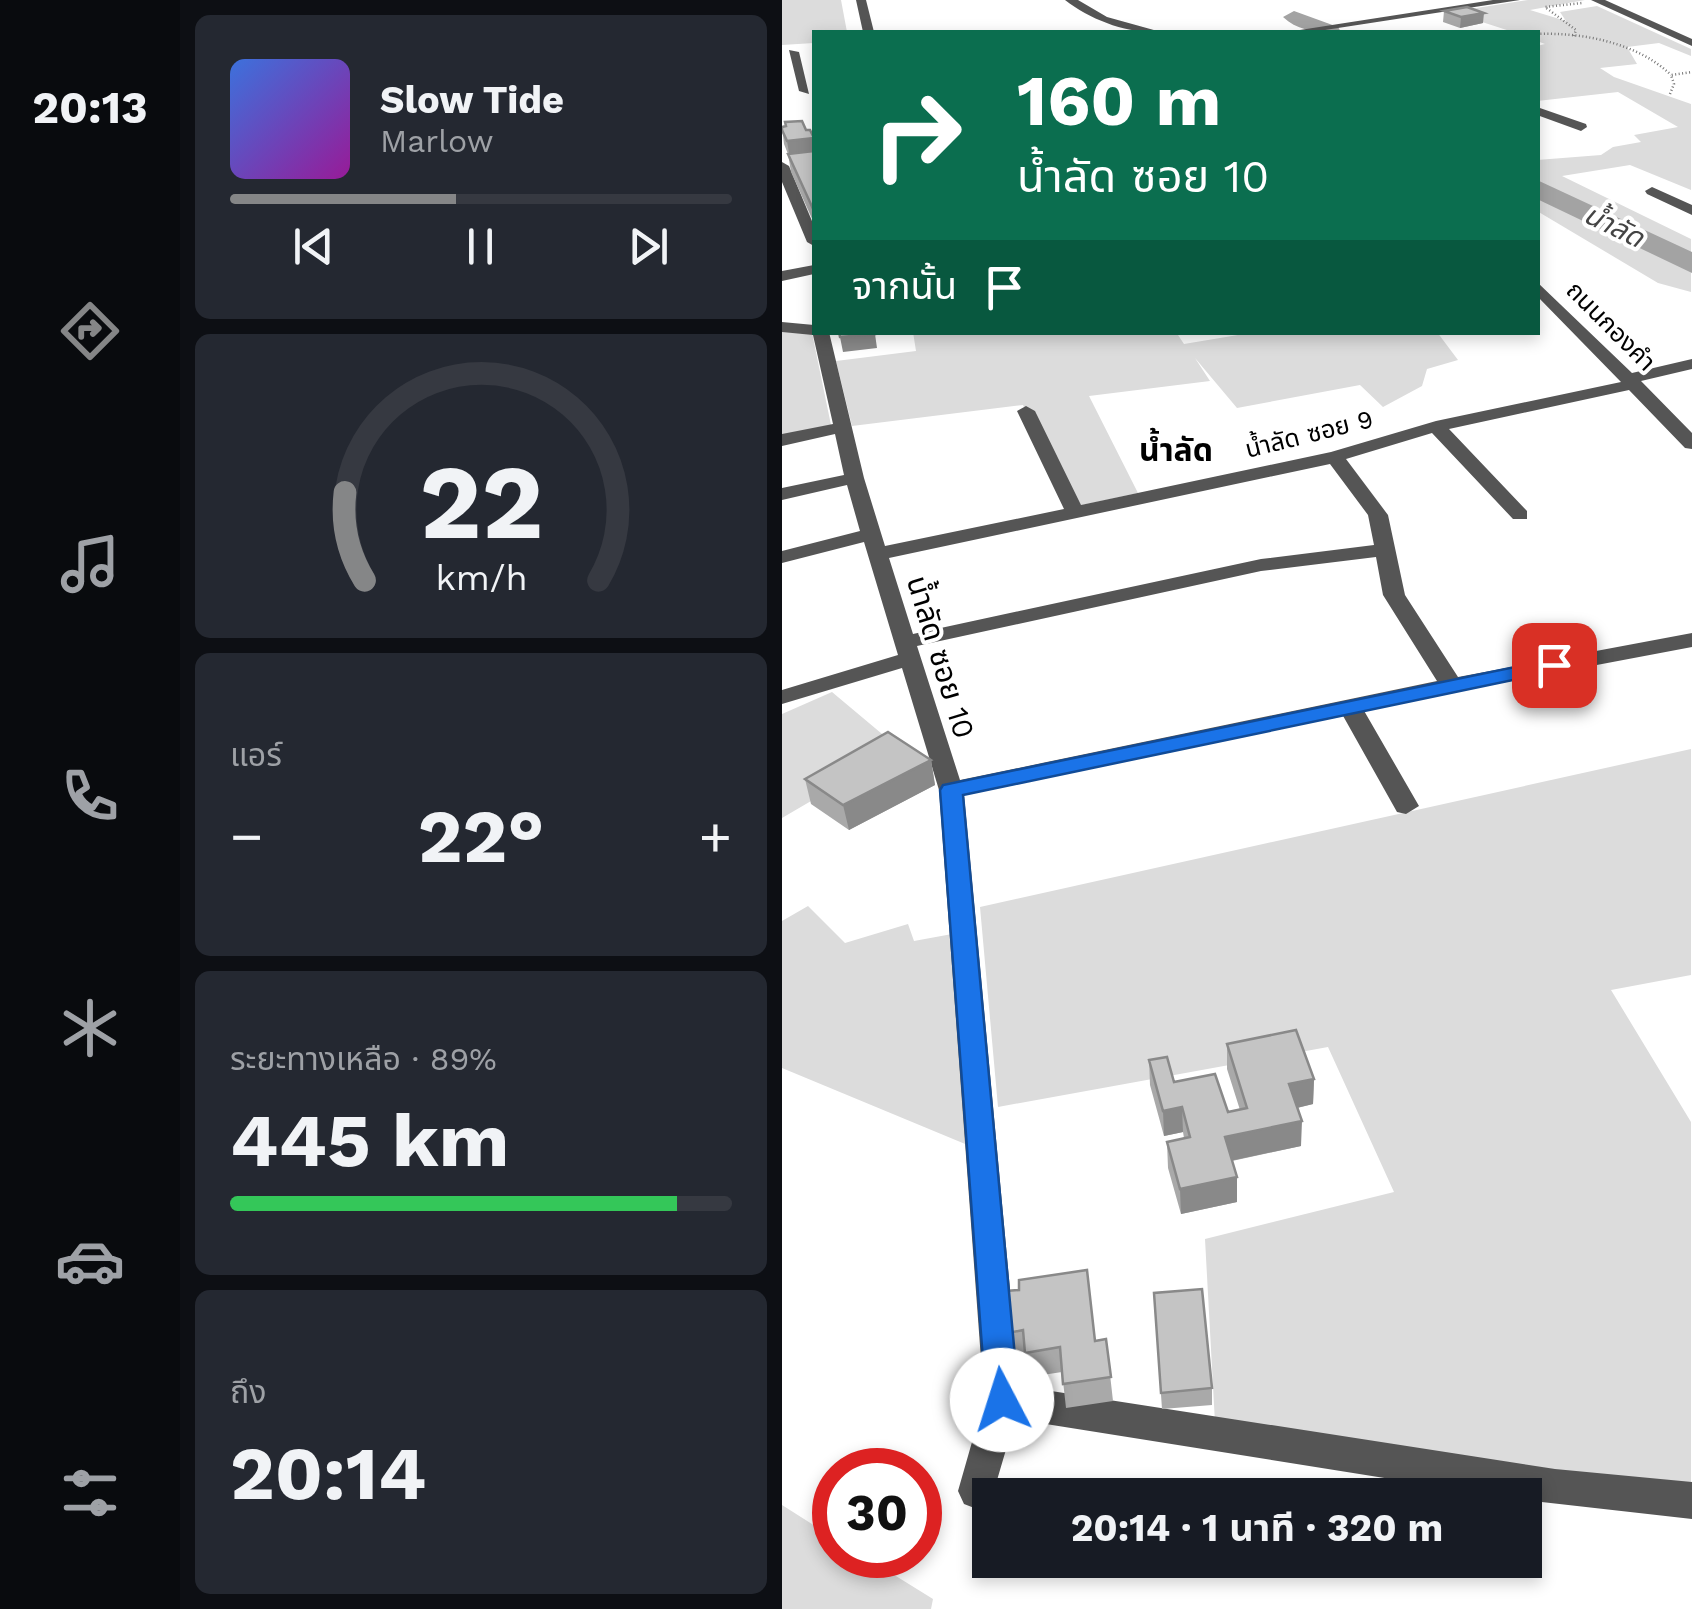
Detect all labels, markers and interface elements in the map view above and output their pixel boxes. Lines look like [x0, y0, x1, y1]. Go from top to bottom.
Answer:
text: 160 m [1017, 60, 1221, 142]
icon: right [852, 70, 982, 200]
text: Slow Tide [380, 78, 564, 122]
text: 20:13 [32, 81, 148, 134]
text: Marlow [380, 122, 494, 160]
text: น้ำลัด ซอย 10 [1017, 150, 1269, 203]
water label: น้ำลัด [1579, 195, 1651, 255]
icon: previous [286, 219, 341, 274]
icon: pause [453, 219, 508, 274]
icon: next [621, 219, 676, 274]
icon: arrive [977, 260, 1032, 315]
text: จากนั้น [852, 264, 957, 308]
street label: ถนนกองคำ [1560, 275, 1662, 377]
icon: directions [55, 296, 125, 366]
street label: น้ำลัด ซอย 9 [1241, 401, 1376, 464]
district label: น้ำลัด [1139, 427, 1213, 469]
text: 22 [419, 441, 543, 563]
icon: music [55, 529, 125, 599]
text: km/h [435, 557, 527, 599]
street label: น้ำลัด ซอย 10 [900, 571, 985, 743]
pin [1512, 623, 1597, 708]
icon: arrive [1527, 638, 1582, 693]
text: แอร์ [230, 736, 282, 774]
icon: phone [55, 761, 125, 831]
text: 22° [418, 792, 544, 880]
text: − [230, 804, 263, 868]
text: + [699, 804, 732, 868]
icon: climate [55, 993, 125, 1063]
text: ระยะทางเหลือ · 89% [230, 1040, 497, 1078]
text: 445 km [230, 1096, 509, 1184]
icon: car [55, 1226, 125, 1296]
position arrow [950, 1348, 1054, 1452]
text: ถึง [230, 1373, 266, 1411]
text: 20:14 [230, 1429, 426, 1517]
speed limit sign: 30 [812, 1448, 942, 1578]
icon: filters [55, 1458, 125, 1528]
text: 20:14 · 1 นาที · 320 m [1071, 1506, 1443, 1550]

